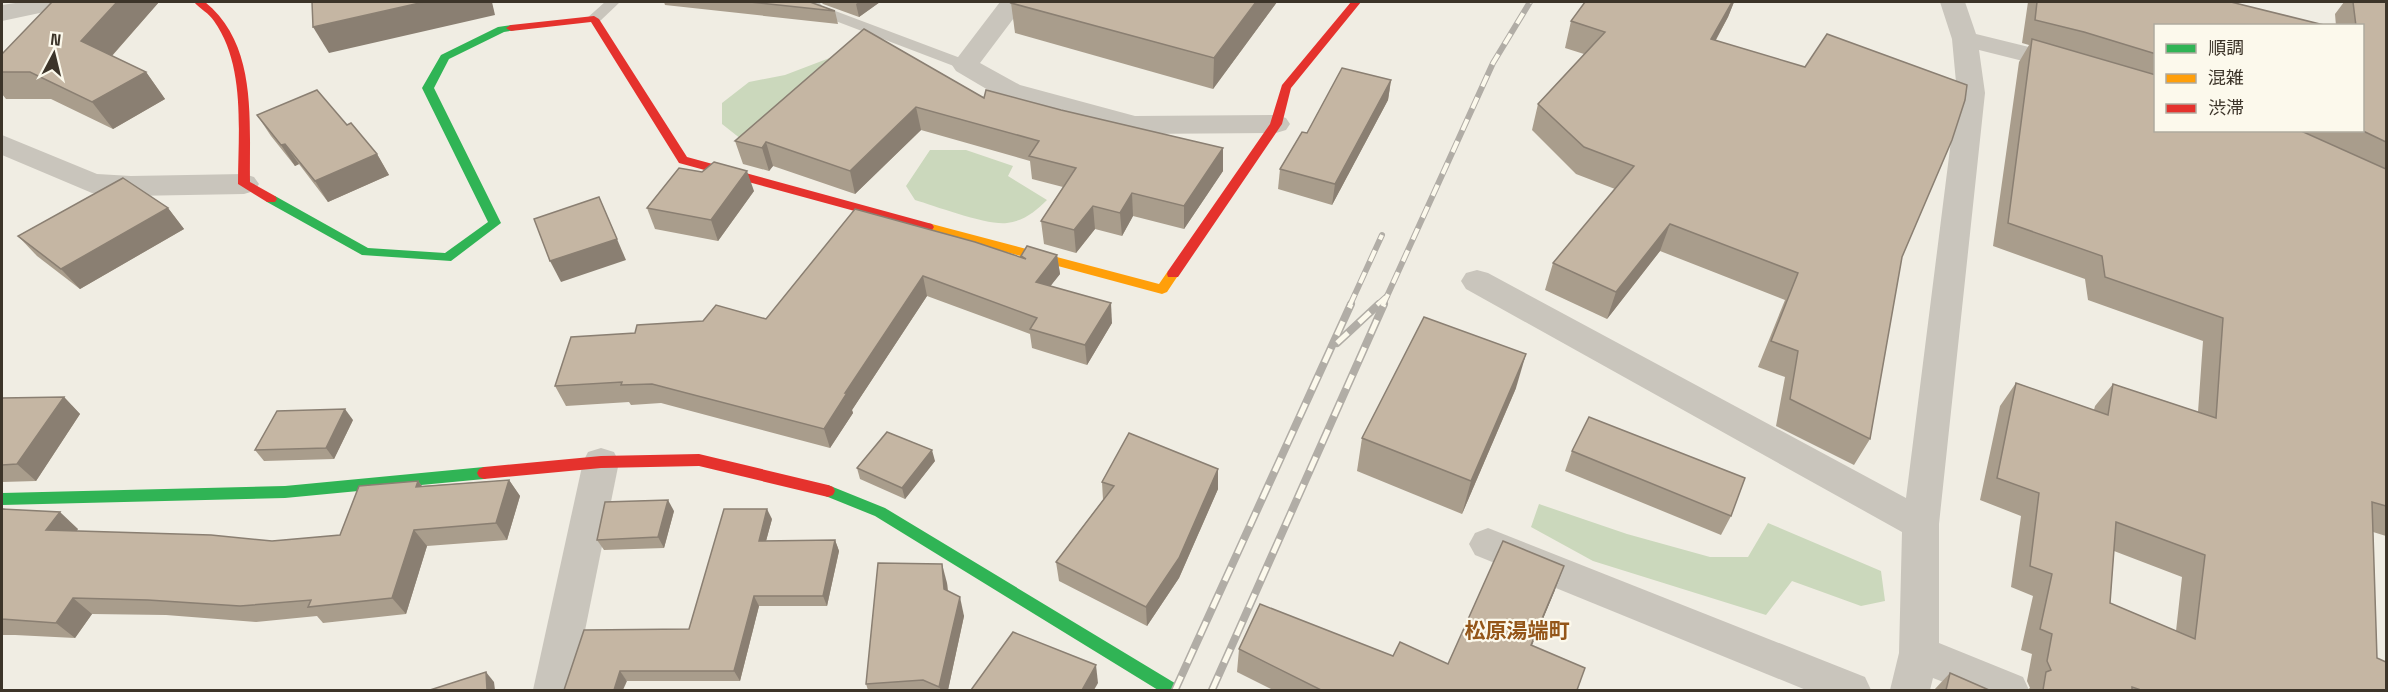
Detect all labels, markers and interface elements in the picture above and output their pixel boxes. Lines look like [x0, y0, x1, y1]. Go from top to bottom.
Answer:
north arrow [24, 24, 84, 84]
legend [2154, 24, 2364, 132]
text: N [49, 29, 62, 51]
text: 順調 [2208, 36, 2244, 59]
text: 混雑 [2208, 66, 2244, 89]
text: 渋滞 [2208, 96, 2244, 119]
district label: 松原湯端町 [1465, 617, 1570, 644]

